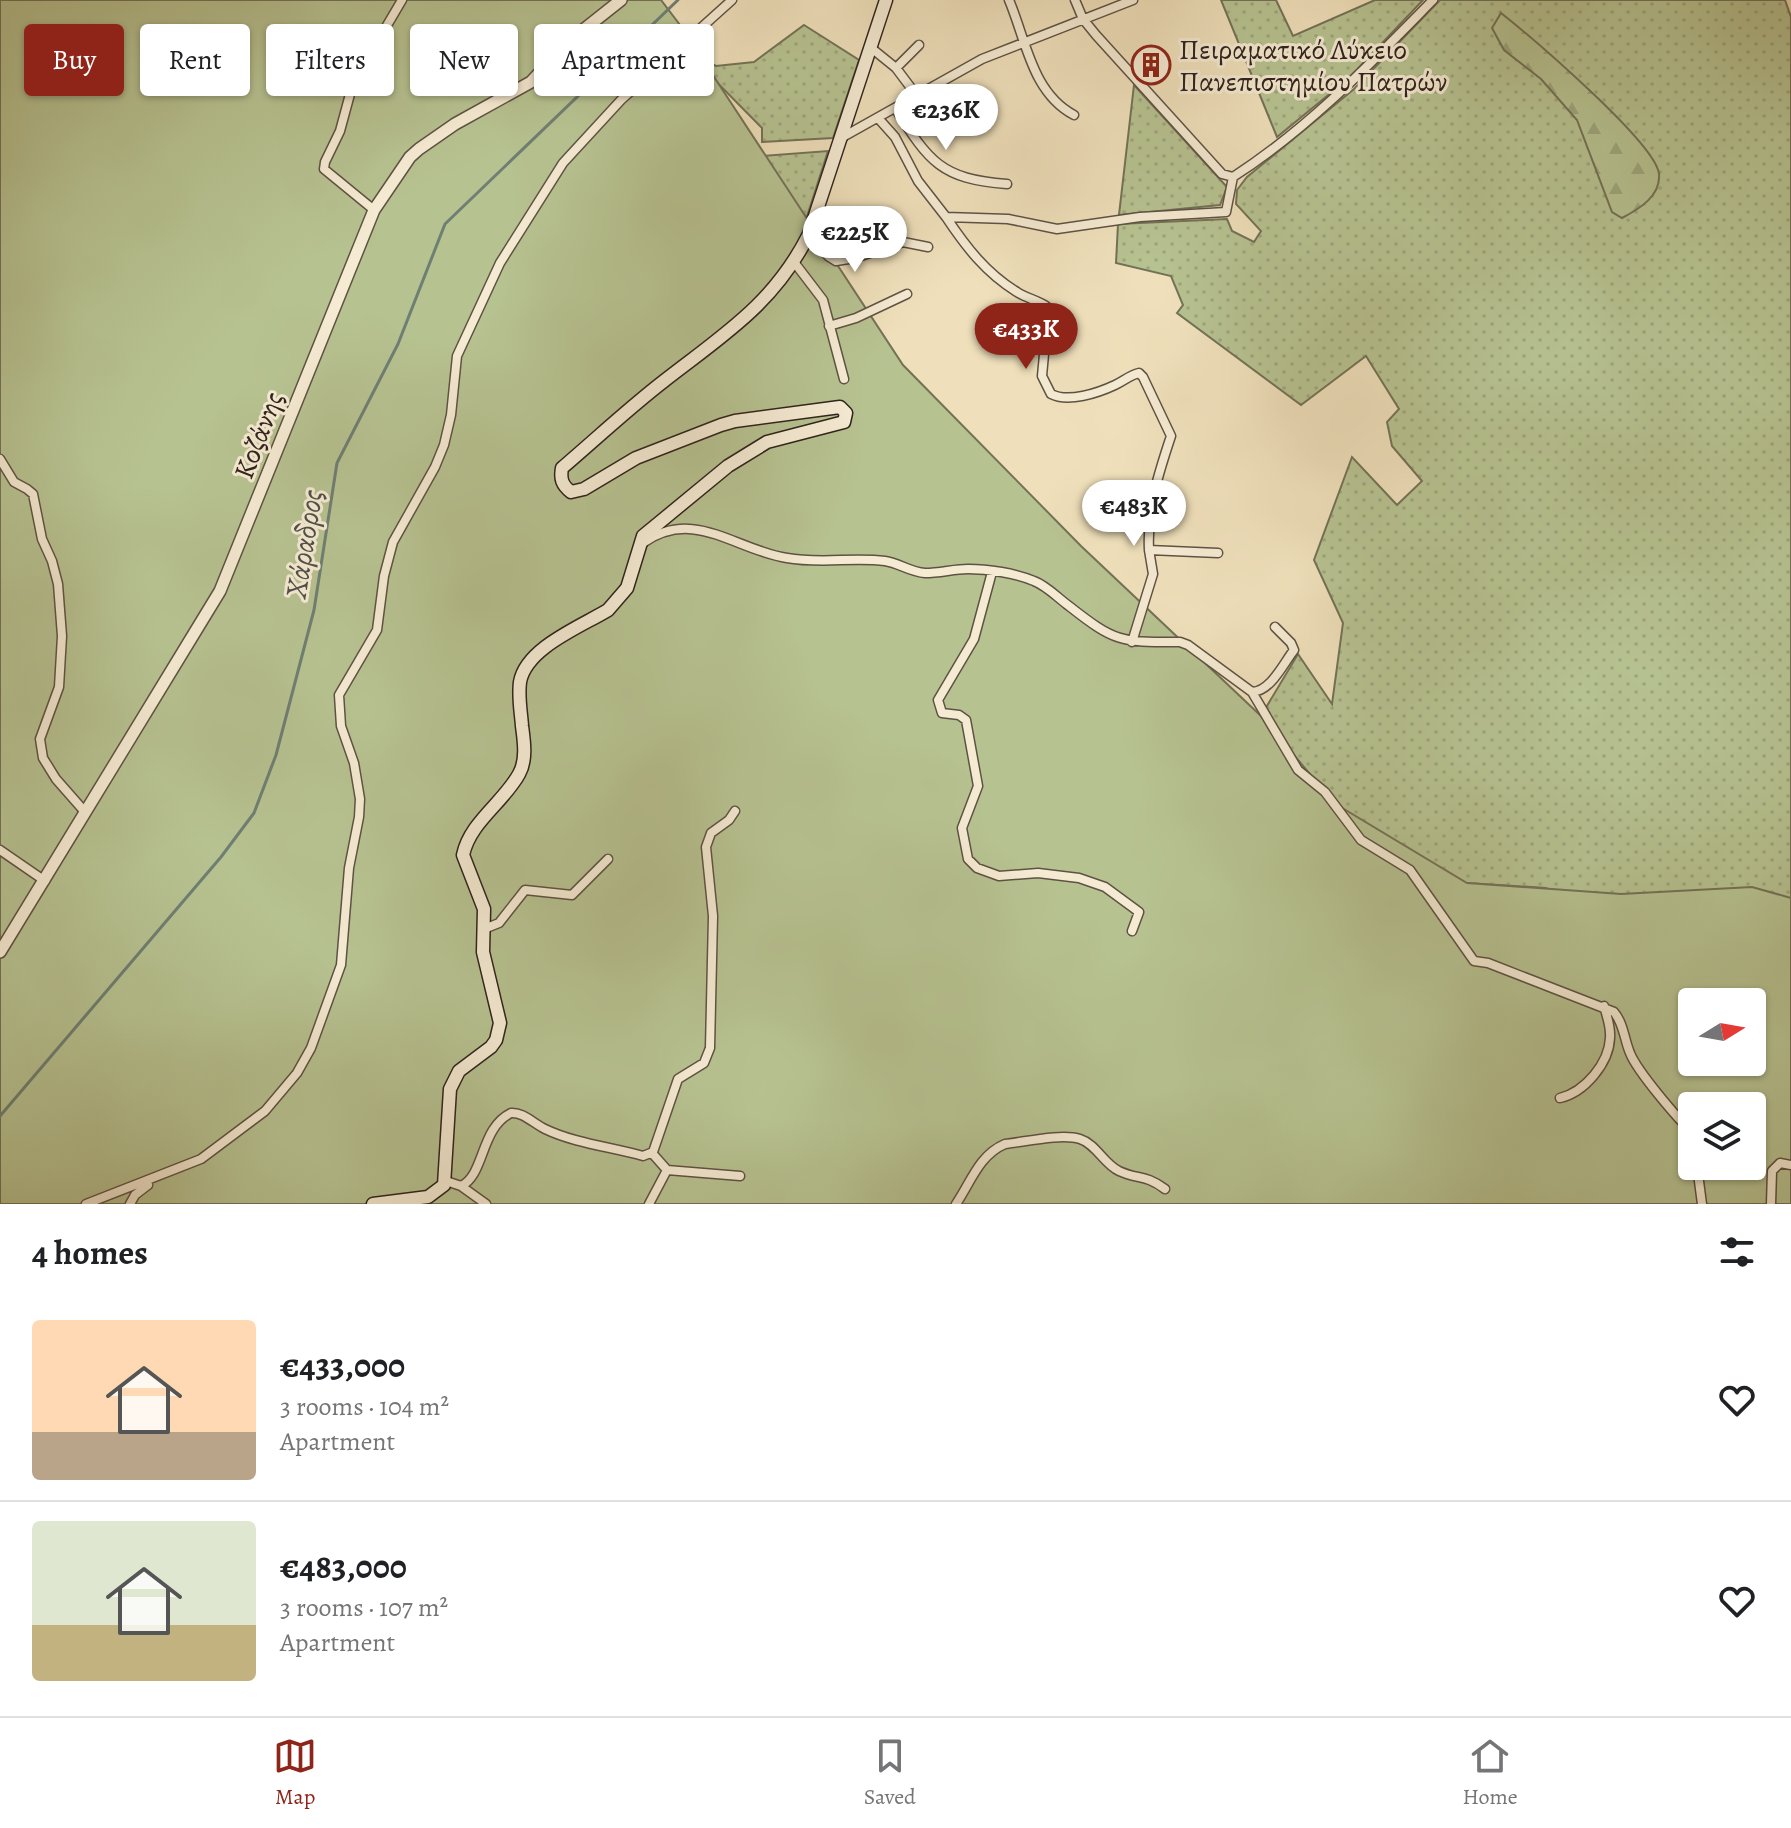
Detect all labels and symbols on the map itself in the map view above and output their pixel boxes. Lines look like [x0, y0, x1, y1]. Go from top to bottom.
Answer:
place label: Πειραματικό Λύκειο Πανεπιστημίου Πατρών [1179, 31, 1447, 101]
building icon: Πειραματικό Λύκειο Πανεπιστημίου Πατρών [1130, 44, 1172, 86]
pin: €236K [890, 84, 1002, 152]
pin: €225K [799, 206, 911, 274]
pin: €433K [970, 303, 1082, 371]
street label: Κοζάνης [225, 386, 293, 484]
pin: €483K [1078, 480, 1190, 548]
water label: Χάραδρος [276, 487, 332, 602]
north arrow [1678, 988, 1766, 1076]

